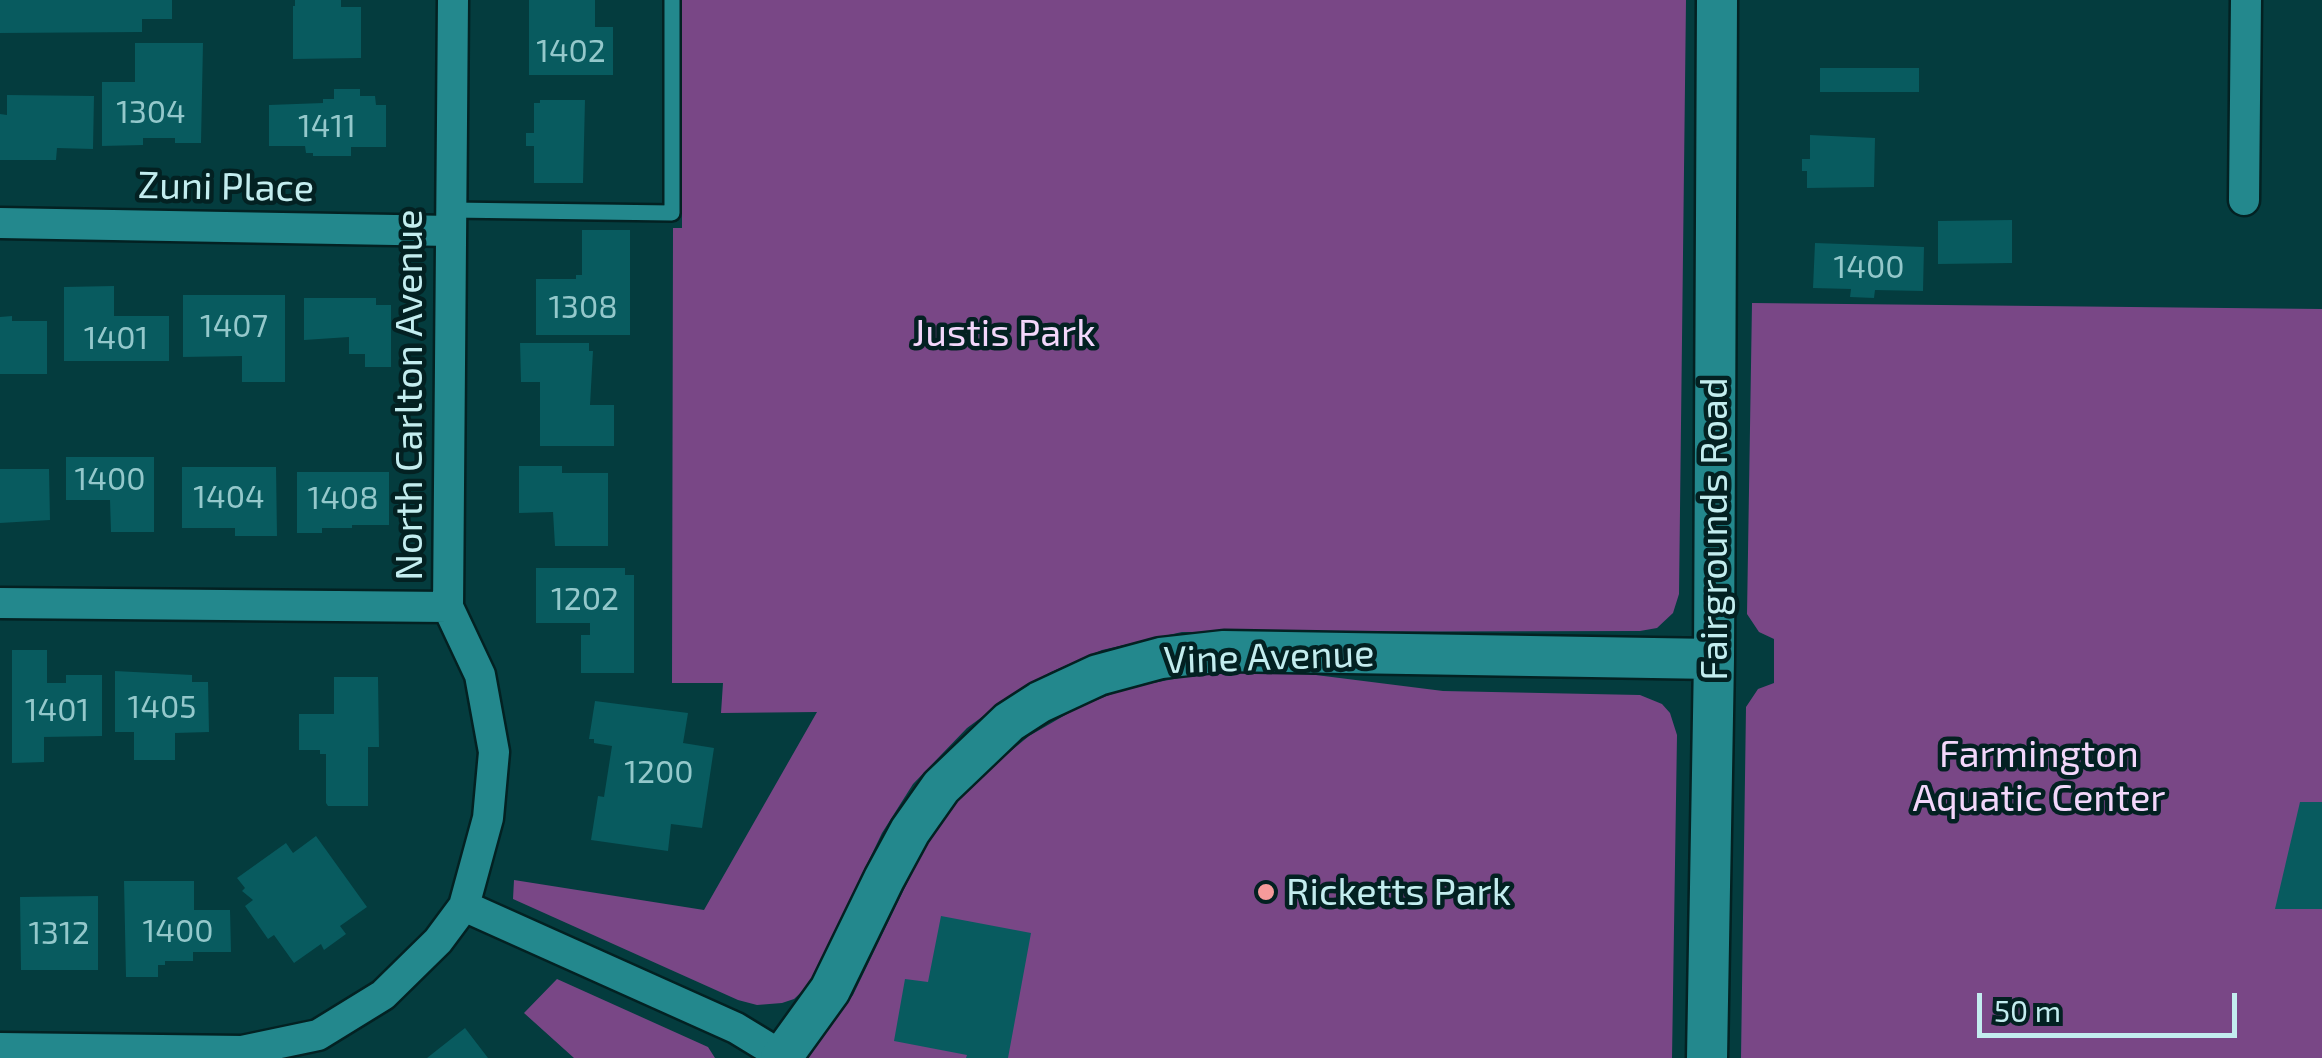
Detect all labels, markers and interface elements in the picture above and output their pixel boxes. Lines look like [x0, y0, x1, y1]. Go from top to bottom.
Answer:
house number: 1402 [536, 32, 606, 70]
house number: 1304 [116, 93, 186, 131]
house number: 1411 [298, 107, 356, 145]
street label: Zuni Place [137, 163, 315, 211]
street label: North Carlton Avenue [386, 209, 432, 581]
house number: 1400 [1833, 248, 1905, 286]
house number: 1308 [548, 288, 618, 326]
house number: 1407 [200, 307, 268, 345]
park label: Justis Park [912, 310, 1096, 356]
house number: 1401 [84, 319, 148, 357]
street label: Fairgrounds Road [1691, 377, 1737, 681]
house number: 1400 [74, 460, 146, 498]
house number: 1404 [193, 478, 265, 516]
house number: 1408 [307, 479, 379, 517]
house number: 1202 [551, 580, 619, 618]
street label: Vine Avenue [1163, 631, 1375, 683]
house number: 1405 [128, 688, 196, 726]
house number: 1401 [25, 691, 89, 729]
park label: Farmington Aquatic Center [1912, 731, 2166, 821]
house number: 1200 [624, 753, 694, 791]
place label: Ricketts Park [1286, 869, 1511, 915]
marker: Ricketts Park [1255, 881, 1277, 903]
house number: 1400 [142, 912, 214, 950]
house number: 1312 [28, 914, 90, 952]
scale bar [1982, 973, 2242, 1035]
text: 50 m [1994, 992, 2061, 1028]

